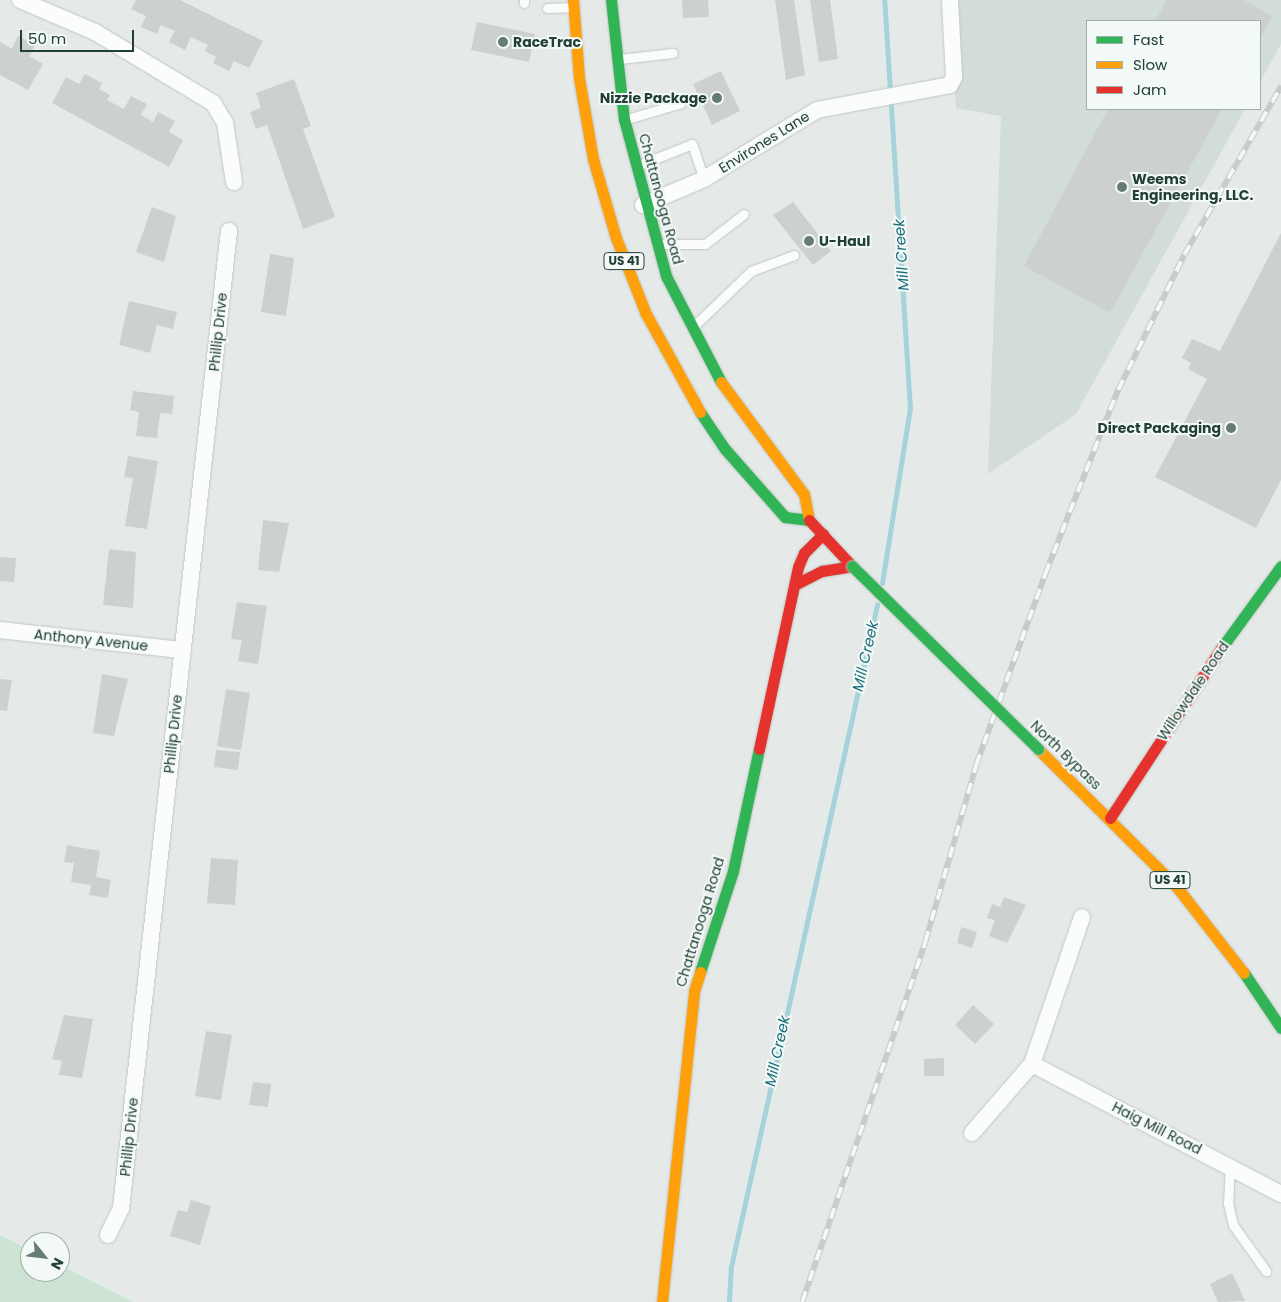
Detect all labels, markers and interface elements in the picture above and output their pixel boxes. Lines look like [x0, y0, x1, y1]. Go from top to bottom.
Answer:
scale bar [22, 20, 136, 52]
legend [1086, 20, 1261, 110]
text: 50 m [28, 28, 66, 49]
text: Fast [1133, 29, 1164, 50]
place label: RaceTrac [513, 34, 581, 50]
marker: RaceTrac [497, 36, 509, 48]
text: Slow [1133, 54, 1167, 75]
text: Jam [1133, 79, 1167, 100]
place label: Nizzie Package [600, 90, 707, 106]
marker: Nizzie Package [711, 92, 723, 104]
street label: Environes Lane [716, 107, 812, 177]
street label: Chattanooga Road [635, 132, 687, 266]
place label: Weems Engineering, LLC. [1132, 171, 1253, 203]
marker: Weems Engineering, LLC. [1116, 181, 1128, 193]
water label: Mill Creek [890, 218, 912, 292]
place label: U-Haul [819, 233, 870, 249]
marker: U-Haul [803, 235, 815, 247]
road number: US 41 [603, 252, 645, 270]
street label: Phillip Drive [206, 292, 230, 372]
place label: Direct Packaging [1098, 420, 1221, 436]
marker: Direct Packaging [1225, 422, 1237, 434]
water label: Mill Creek [848, 619, 882, 693]
street label: Anthony Avenue [33, 626, 149, 654]
street label: Willowdale Road [1154, 638, 1232, 744]
street label: Phillip Drive [161, 694, 185, 774]
street label: North Bypass [1027, 717, 1105, 793]
street label: Chattanooga Road [672, 855, 728, 989]
road number: US 41 [1149, 870, 1191, 890]
water label: Mill Creek [761, 1014, 793, 1088]
street label: Phillip Drive [117, 1097, 141, 1177]
street label: Haig Mill Road [1109, 1098, 1205, 1158]
north arrow [20, 1232, 70, 1282]
text: N [46, 1254, 69, 1273]

